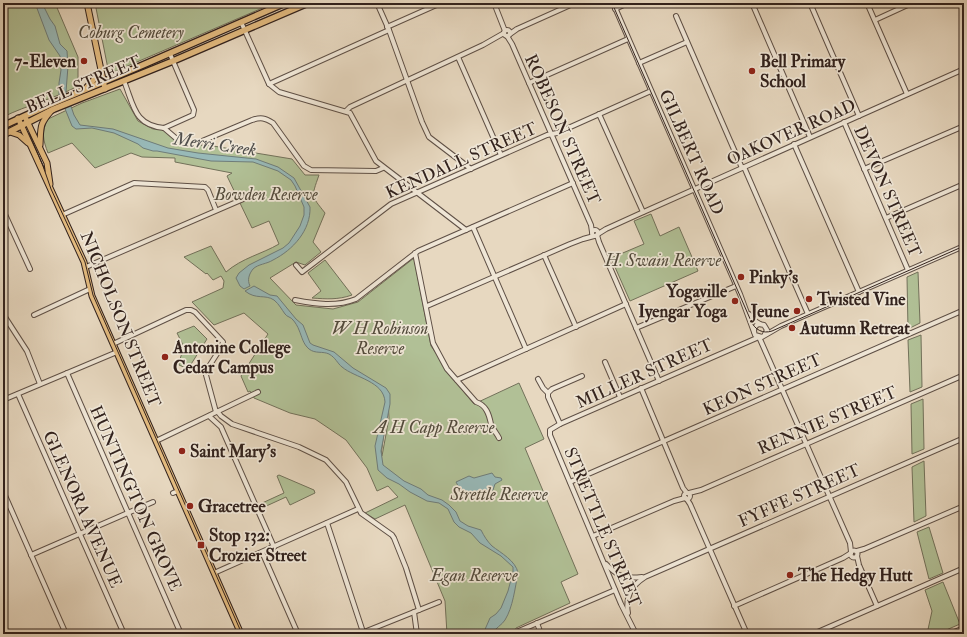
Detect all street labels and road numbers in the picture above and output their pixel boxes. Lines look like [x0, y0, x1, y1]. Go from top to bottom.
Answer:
street label: BELL STREET [23, 51, 144, 118]
street label: ROBESON STREET [520, 51, 605, 208]
street label: GILBERT ROAD [655, 86, 729, 218]
street label: OAKOVER ROAD [723, 95, 859, 170]
street label: KENDALL STREET [382, 118, 540, 203]
street label: DEVON STREET [849, 122, 926, 260]
street label: NICHOLSON STREET [76, 228, 166, 410]
street label: MILLER STREET [573, 334, 716, 413]
street label: KEON STREET [700, 349, 825, 420]
street label: RENNIE STREET [755, 382, 900, 459]
street label: HUNTINGTON GROVE [85, 402, 186, 594]
street label: GLENORA AVENUE [38, 427, 127, 591]
street label: STRETTLE STREET [559, 444, 646, 611]
street label: FYFFE STREET [735, 459, 864, 532]

